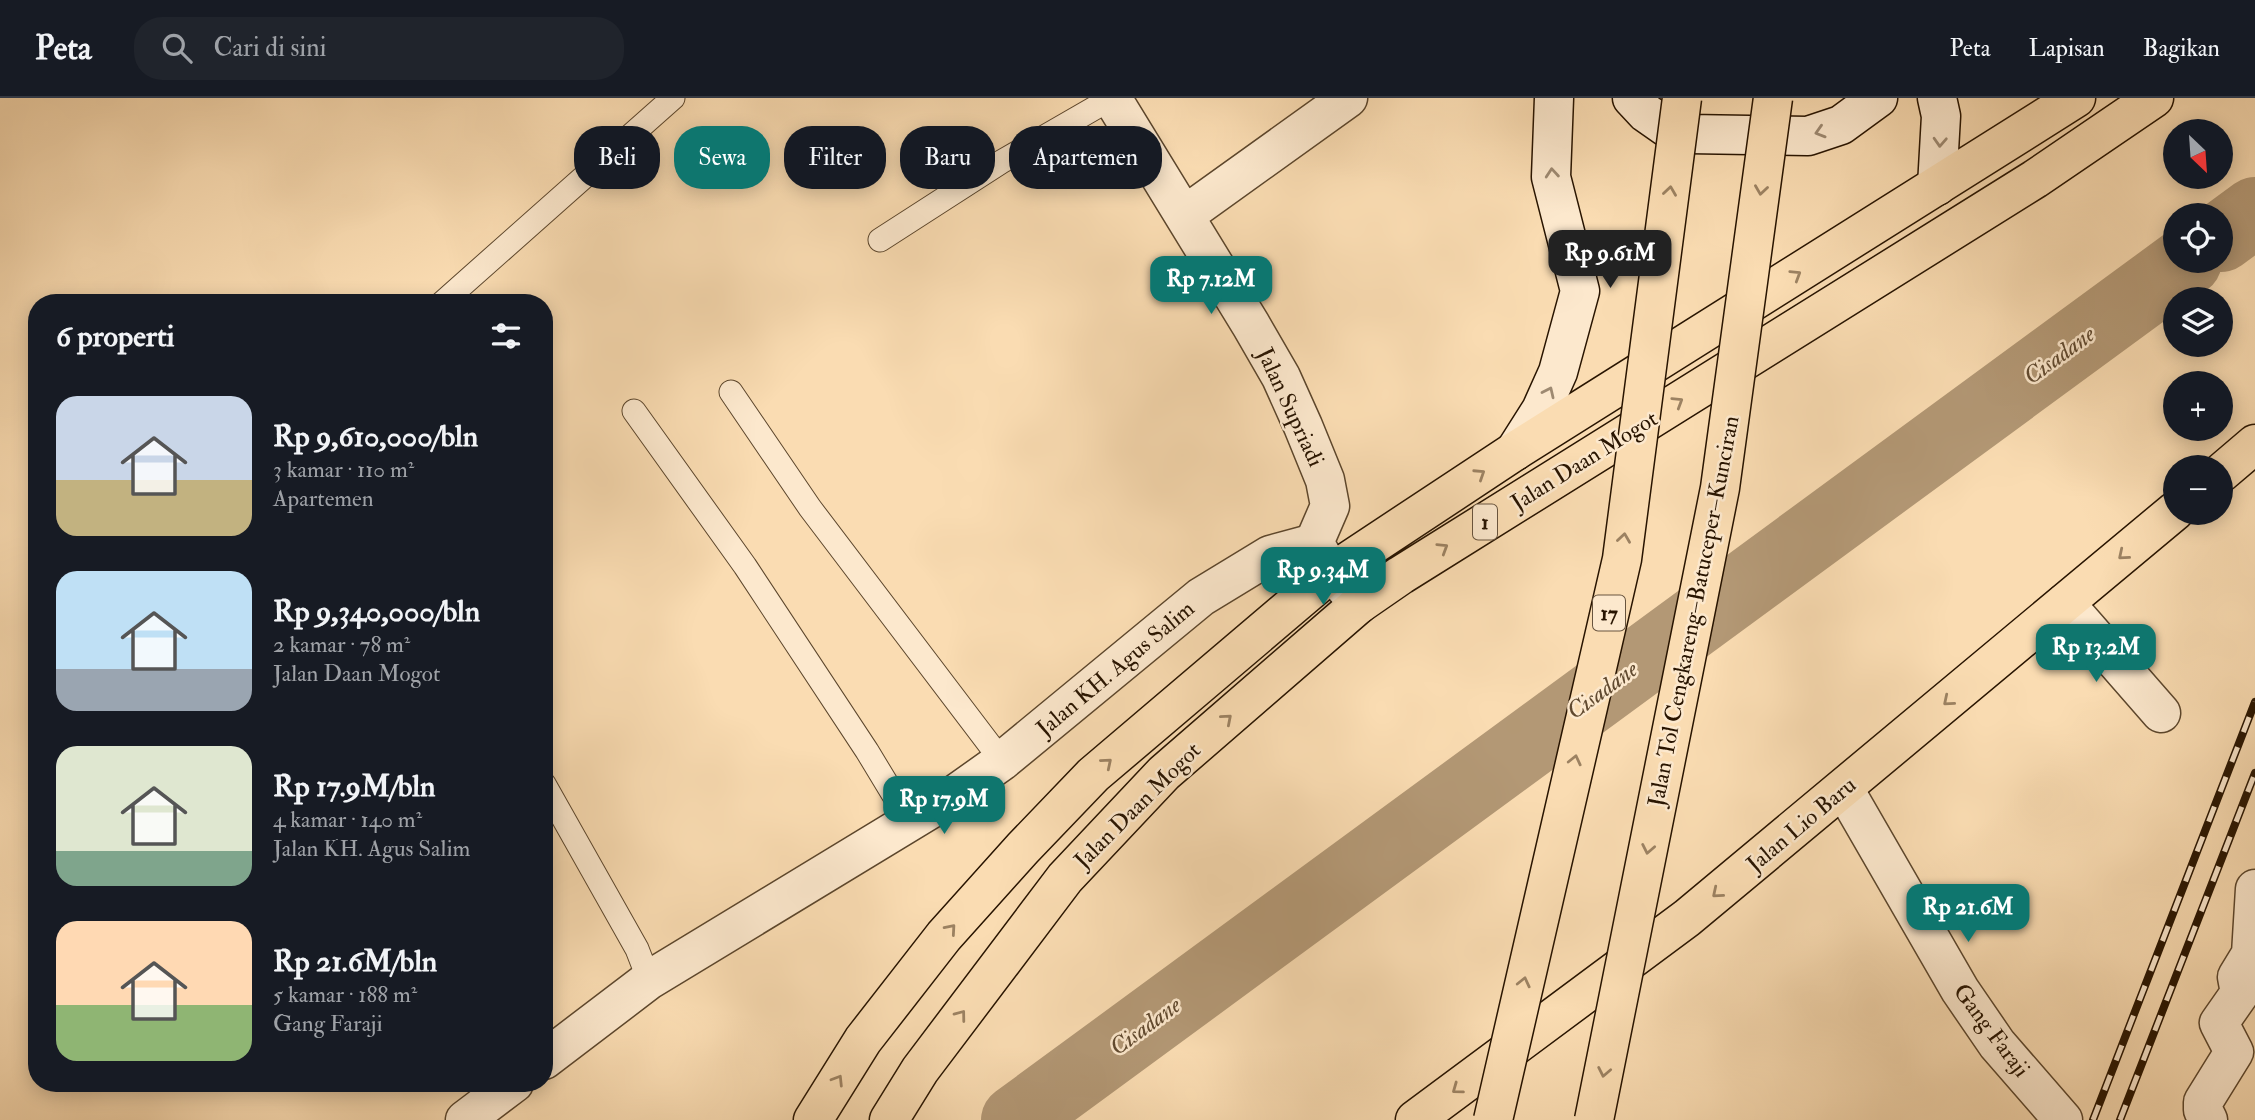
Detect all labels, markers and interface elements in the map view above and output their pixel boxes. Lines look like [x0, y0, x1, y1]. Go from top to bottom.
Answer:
search box [134, 17, 624, 80]
text: Peta [35, 28, 92, 69]
icon: search [158, 29, 196, 67]
text: Cari di sini [214, 32, 327, 64]
text: Peta [1949, 33, 1991, 64]
text: Lapisan [2029, 33, 2105, 64]
text: Bagikan [2143, 33, 2220, 64]
north arrow [2163, 119, 2233, 189]
map controls [2163, 119, 2233, 525]
one-way arrow [1814, 124, 1827, 138]
chip: Beli [574, 126, 660, 189]
chip: Sewa [674, 126, 770, 189]
chip: Filter [784, 126, 886, 189]
chip: Baru [900, 126, 995, 189]
chip: Apartemen [1009, 126, 1162, 189]
one-way arrow [1932, 137, 1947, 148]
one-way arrow [1545, 167, 1560, 178]
one-way arrow [1753, 184, 1768, 196]
one-way arrow [1662, 185, 1677, 197]
button: locate [2163, 203, 2233, 273]
pin: Rp 9.61M [1538, 230, 1682, 290]
text: Rp 9.61M [1564, 238, 1656, 267]
pin: Rp 7.12M [1139, 256, 1283, 316]
text: Rp 7.12M [1166, 264, 1256, 293]
one-way arrow [1789, 270, 1802, 283]
button: layers [2163, 287, 2233, 357]
icon: filters [487, 317, 525, 355]
text: 6 properti [56, 318, 175, 355]
water label: Cisadane [2017, 318, 2102, 392]
street label: Jalan Supriadi [1249, 342, 1331, 472]
button: + [2163, 371, 2233, 441]
one-way arrow [1541, 387, 1555, 399]
one-way arrow [1670, 397, 1683, 410]
street label: Jalan Daan Mogot [1505, 404, 1663, 518]
street label: Jalan Tol Cengkareng–Batuceper–Kunciran [1641, 413, 1747, 810]
text: Rp 9,610,000/bln [273, 418, 478, 455]
icon: home [112, 424, 196, 508]
text: 3 kamar · 110 m² [273, 455, 414, 484]
button: − [2163, 455, 2233, 525]
one-way arrow [1472, 470, 1485, 483]
text: Apartemen [273, 484, 374, 513]
road number: 1 [1473, 504, 1497, 540]
one-way arrow [1617, 532, 1632, 544]
one-way arrow [1436, 544, 1449, 557]
one-way arrow [2118, 546, 2130, 559]
pin: Rp 9.34M [1251, 547, 1395, 607]
text: Rp 9.34M [1277, 555, 1369, 584]
text: Rp 9,340,000/bln [273, 593, 480, 630]
street label: Jalan KH. Agus Salim [1030, 594, 1200, 744]
road number: 17 [1593, 596, 1625, 630]
icon: home [112, 599, 196, 683]
pin: Rp 13.2M [2024, 624, 2168, 684]
text: 2 kamar · 78 m² [273, 630, 410, 659]
text: Rp 13.2M [2052, 632, 2140, 661]
water label: Cisadane [1560, 653, 1645, 727]
text: Jalan Daan Mogot [273, 659, 440, 688]
one-way arrow [1944, 693, 1957, 705]
one-way arrow [1218, 715, 1231, 727]
street label: Jalan Daan Mogot [1067, 736, 1207, 876]
one-way arrow [1567, 754, 1582, 766]
one-way arrow [1099, 759, 1112, 772]
text: Rp 17.9M/bln [273, 768, 435, 805]
street label: Jalan Lio Baru [1740, 770, 1862, 879]
icon: home [112, 774, 196, 858]
pin: Rp 17.9M [872, 776, 1016, 836]
text: Rp 17.9M [899, 784, 989, 813]
text: 4 kamar · 140 m² [273, 805, 422, 834]
text: Jalan KH. Agus Salim [273, 834, 470, 863]
one-way arrow [1642, 843, 1657, 855]
pin: Rp 21.6M [1896, 884, 2040, 944]
one-way arrow [1713, 885, 1725, 898]
text: Rp 21.6M [1922, 892, 2014, 921]
one-way arrow [943, 924, 955, 937]
text: Rp 21.6M/bln [273, 943, 437, 980]
icon: home [112, 949, 196, 1033]
one-way arrow [1516, 976, 1531, 988]
street label: Gang Faraji [1947, 978, 2036, 1083]
text: 5 kamar · 188 m² [273, 980, 417, 1009]
water label: Cisadane [1103, 989, 1188, 1063]
text: Gang Faraji [273, 1009, 383, 1038]
one-way arrow [952, 1010, 965, 1023]
one-way arrow [1597, 1066, 1612, 1078]
one-way arrow [830, 1075, 843, 1088]
one-way arrow [1452, 1080, 1465, 1093]

